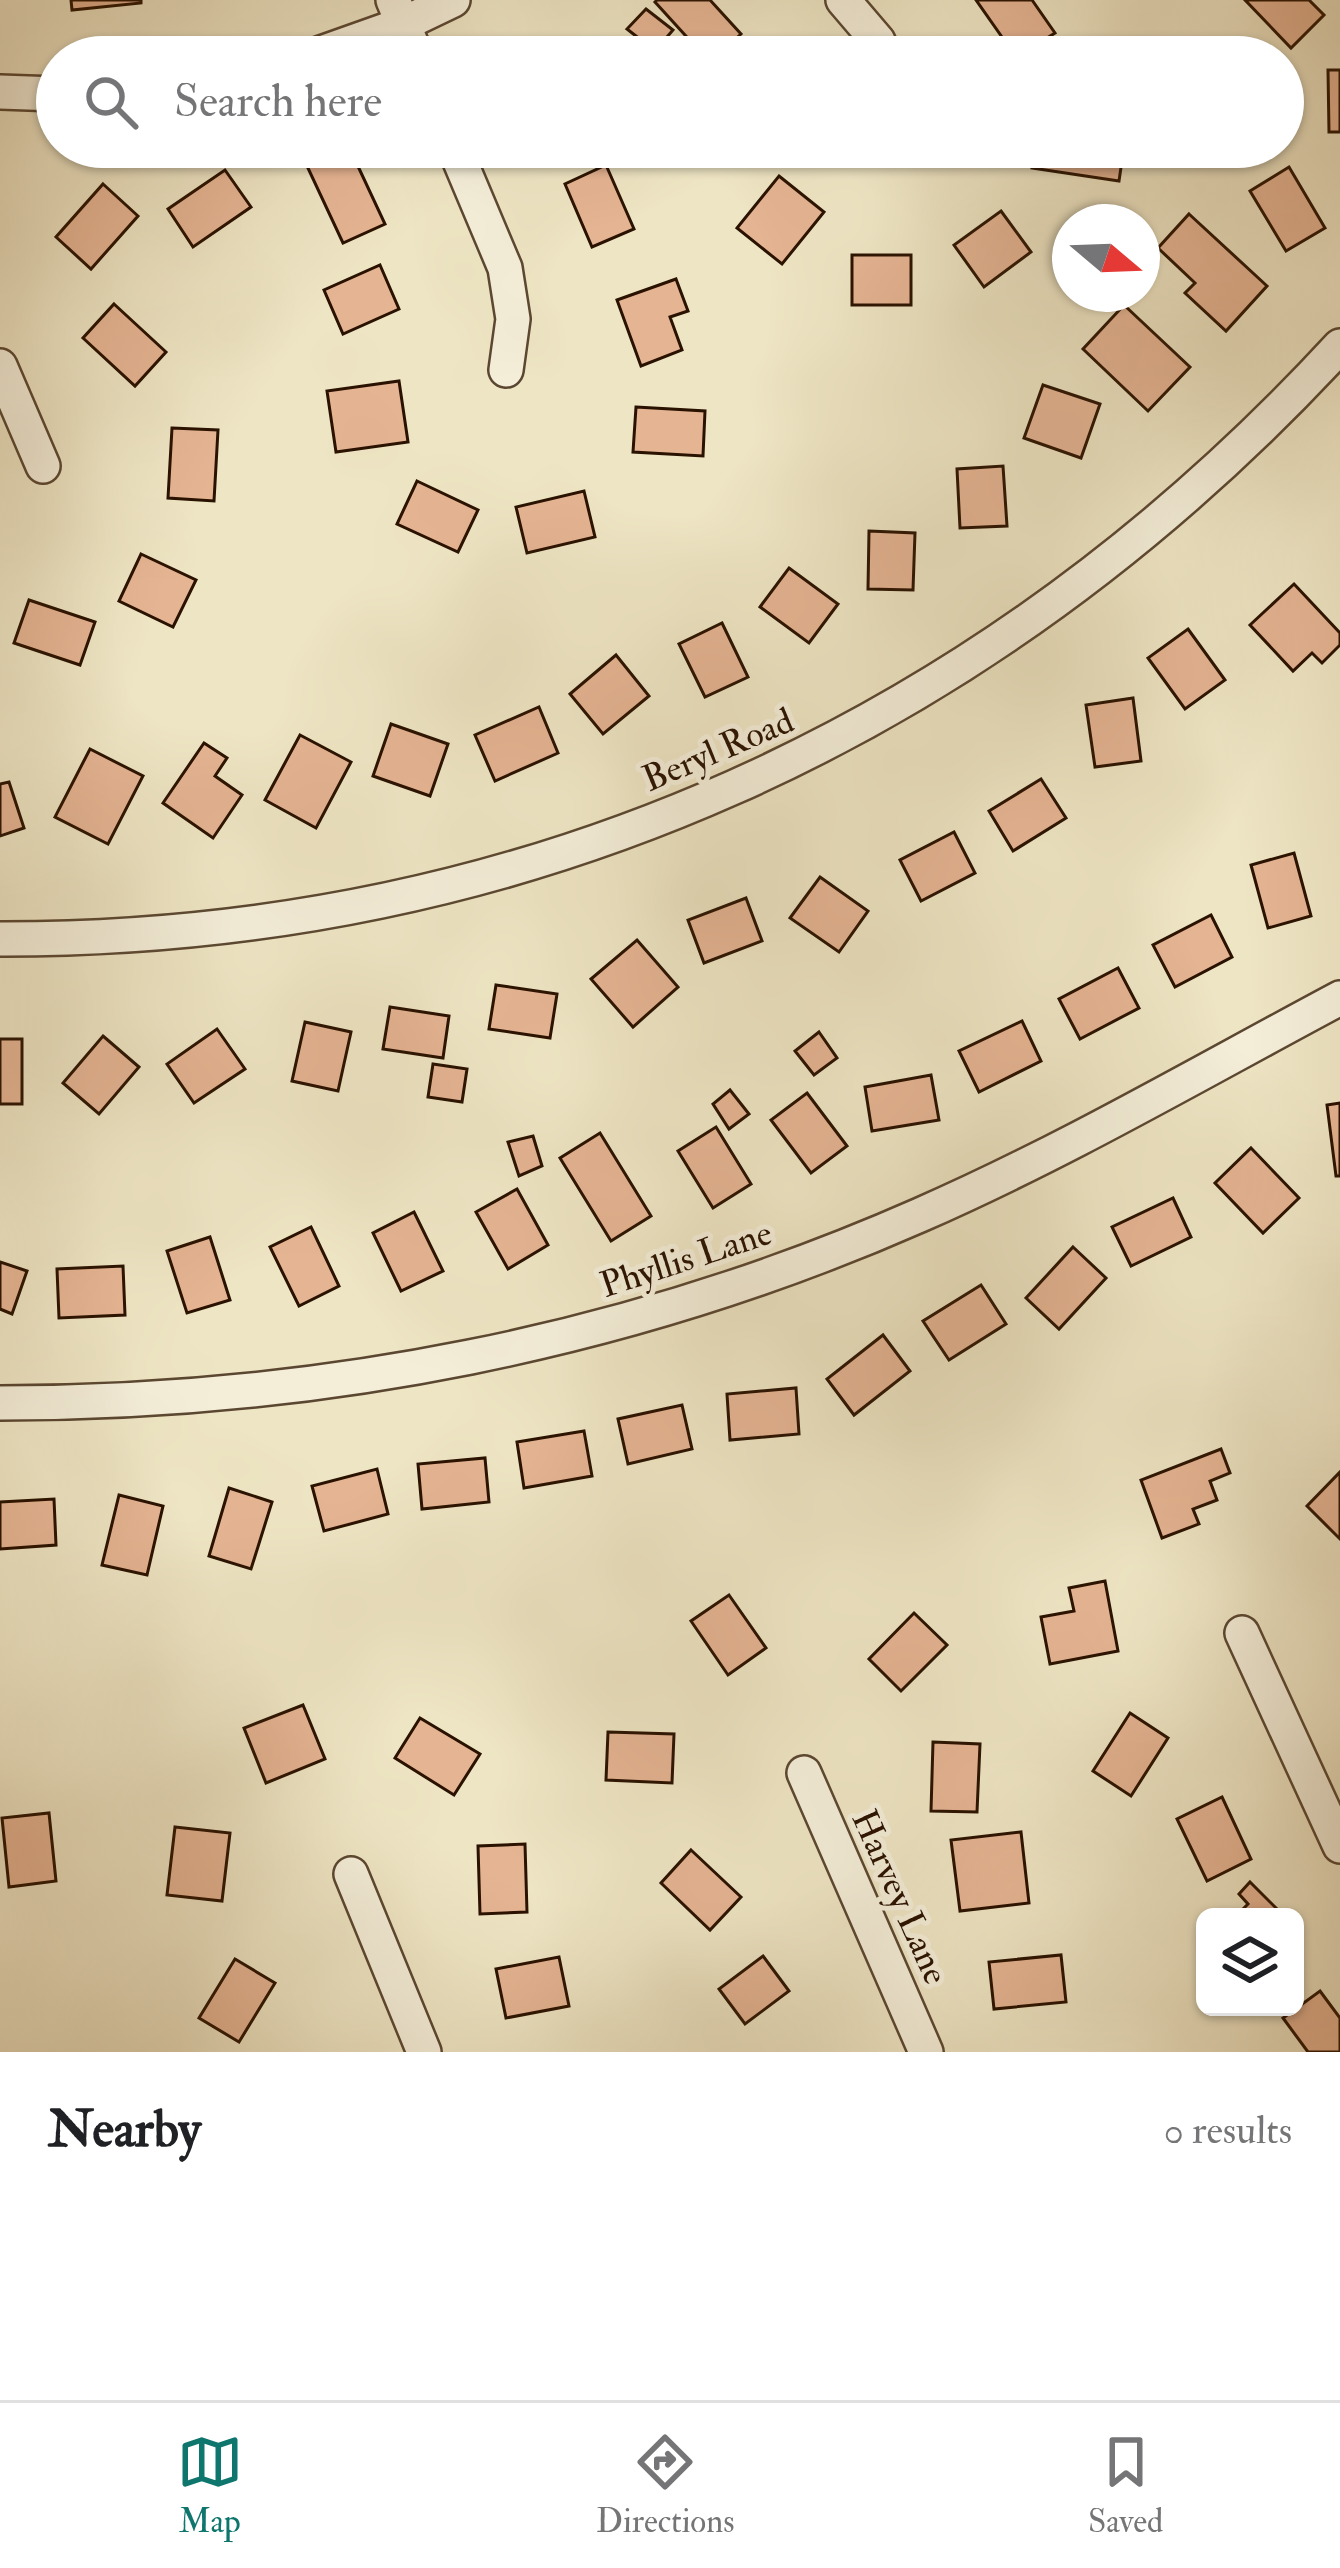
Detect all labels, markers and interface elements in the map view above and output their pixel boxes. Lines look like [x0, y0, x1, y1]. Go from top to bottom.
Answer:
search box [36, 36, 1304, 168]
icon: search [78, 69, 144, 135]
text: Search here [174, 74, 382, 130]
north arrow [1052, 204, 1160, 312]
street label: Beryl Road [636, 698, 801, 802]
street label: Phyllis Lane [595, 1210, 777, 1308]
street label: Harvey Lane [842, 1803, 958, 1991]
map controls [1196, 1908, 1304, 2016]
button: layers [1196, 1908, 1304, 2016]
text: Nearby [48, 2098, 201, 2162]
text: 0 results [1164, 2106, 1292, 2155]
tab: Map [177, 2429, 243, 2542]
tab: Directions [596, 2429, 735, 2542]
tab: Saved [1088, 2429, 1163, 2542]

